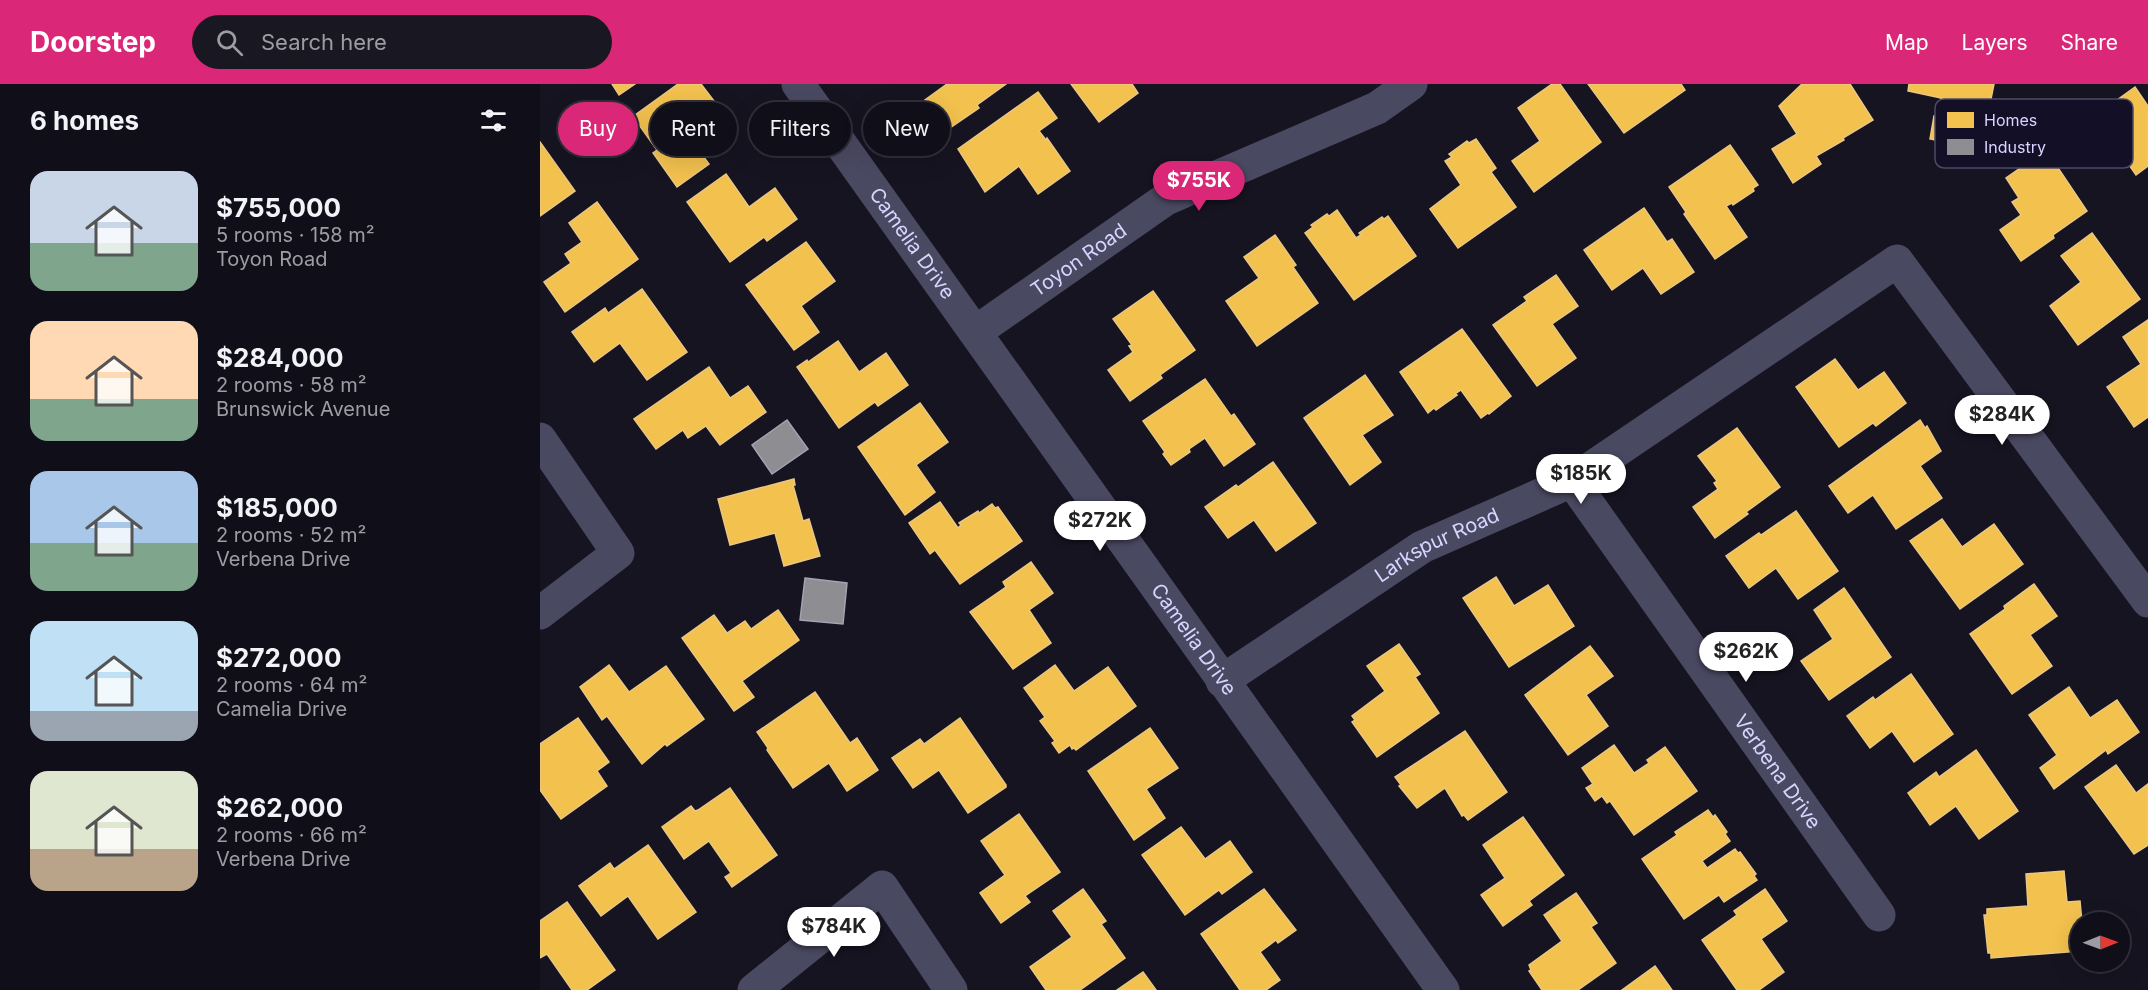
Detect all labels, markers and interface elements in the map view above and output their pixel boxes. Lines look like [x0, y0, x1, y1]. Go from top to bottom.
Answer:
search box [192, 15, 612, 69]
text: Doorstep [30, 25, 156, 59]
icon: search [213, 26, 246, 59]
text: Search here [261, 29, 387, 55]
text: Map [1885, 30, 1929, 55]
text: Layers [1962, 30, 2028, 55]
text: Share [2061, 30, 2118, 55]
legend [1935, 99, 2133, 168]
chip: Buy [558, 102, 638, 156]
chip: Rent [650, 102, 737, 156]
chip: Filters [749, 102, 851, 156]
chip: New [863, 102, 950, 156]
icon: filters [477, 104, 510, 137]
text: 6 homes [30, 105, 139, 136]
text: Homes [1984, 110, 2037, 130]
text: Industry [1984, 137, 2046, 157]
pin: $755K [1157, 161, 1241, 212]
text: $755K [1167, 168, 1231, 192]
street label: Camelia Drive [864, 183, 960, 304]
text: $755,000 [216, 192, 341, 223]
icon: home [78, 195, 150, 267]
street label: Toyon Road [1026, 218, 1131, 302]
text: 5 rooms · 158 m² [216, 223, 375, 247]
text: Toyon Road [216, 247, 327, 271]
text: $284,000 [216, 342, 344, 373]
icon: home [78, 345, 150, 417]
text: 2 rooms · 58 m² [216, 373, 367, 397]
pin: $284K [1960, 395, 2044, 446]
text: Brunswick Avenue [216, 397, 390, 421]
text: $284K [1969, 402, 2035, 426]
pin: $185K [1539, 454, 1623, 505]
text: $185K [1550, 461, 1612, 485]
text: $185,000 [216, 492, 338, 523]
icon: home [78, 495, 150, 567]
pin: $272K [1058, 501, 1142, 552]
street label: Larkspur Road [1370, 503, 1503, 587]
text: $272K [1068, 508, 1132, 532]
text: 2 rooms · 52 m² [216, 523, 366, 547]
text: Verbena Drive [216, 547, 351, 571]
street label: Camelia Drive [1146, 579, 1242, 700]
pin: $262K [1704, 632, 1788, 683]
text: $262K [1713, 639, 1779, 663]
text: $272,000 [216, 642, 341, 673]
icon: home [78, 645, 150, 717]
text: 2 rooms · 64 m² [216, 673, 367, 697]
text: Camelia Drive [216, 697, 347, 721]
street label: Verbena Drive [1729, 710, 1826, 834]
text: $262,000 [216, 792, 343, 823]
icon: home [78, 795, 150, 867]
text: 2 rooms · 66 m² [216, 823, 367, 847]
text: Verbena Drive [216, 847, 351, 871]
pin: $784K [792, 907, 876, 958]
north arrow [2070, 912, 2130, 972]
map controls [2070, 912, 2130, 972]
text: $784K [801, 914, 867, 938]

